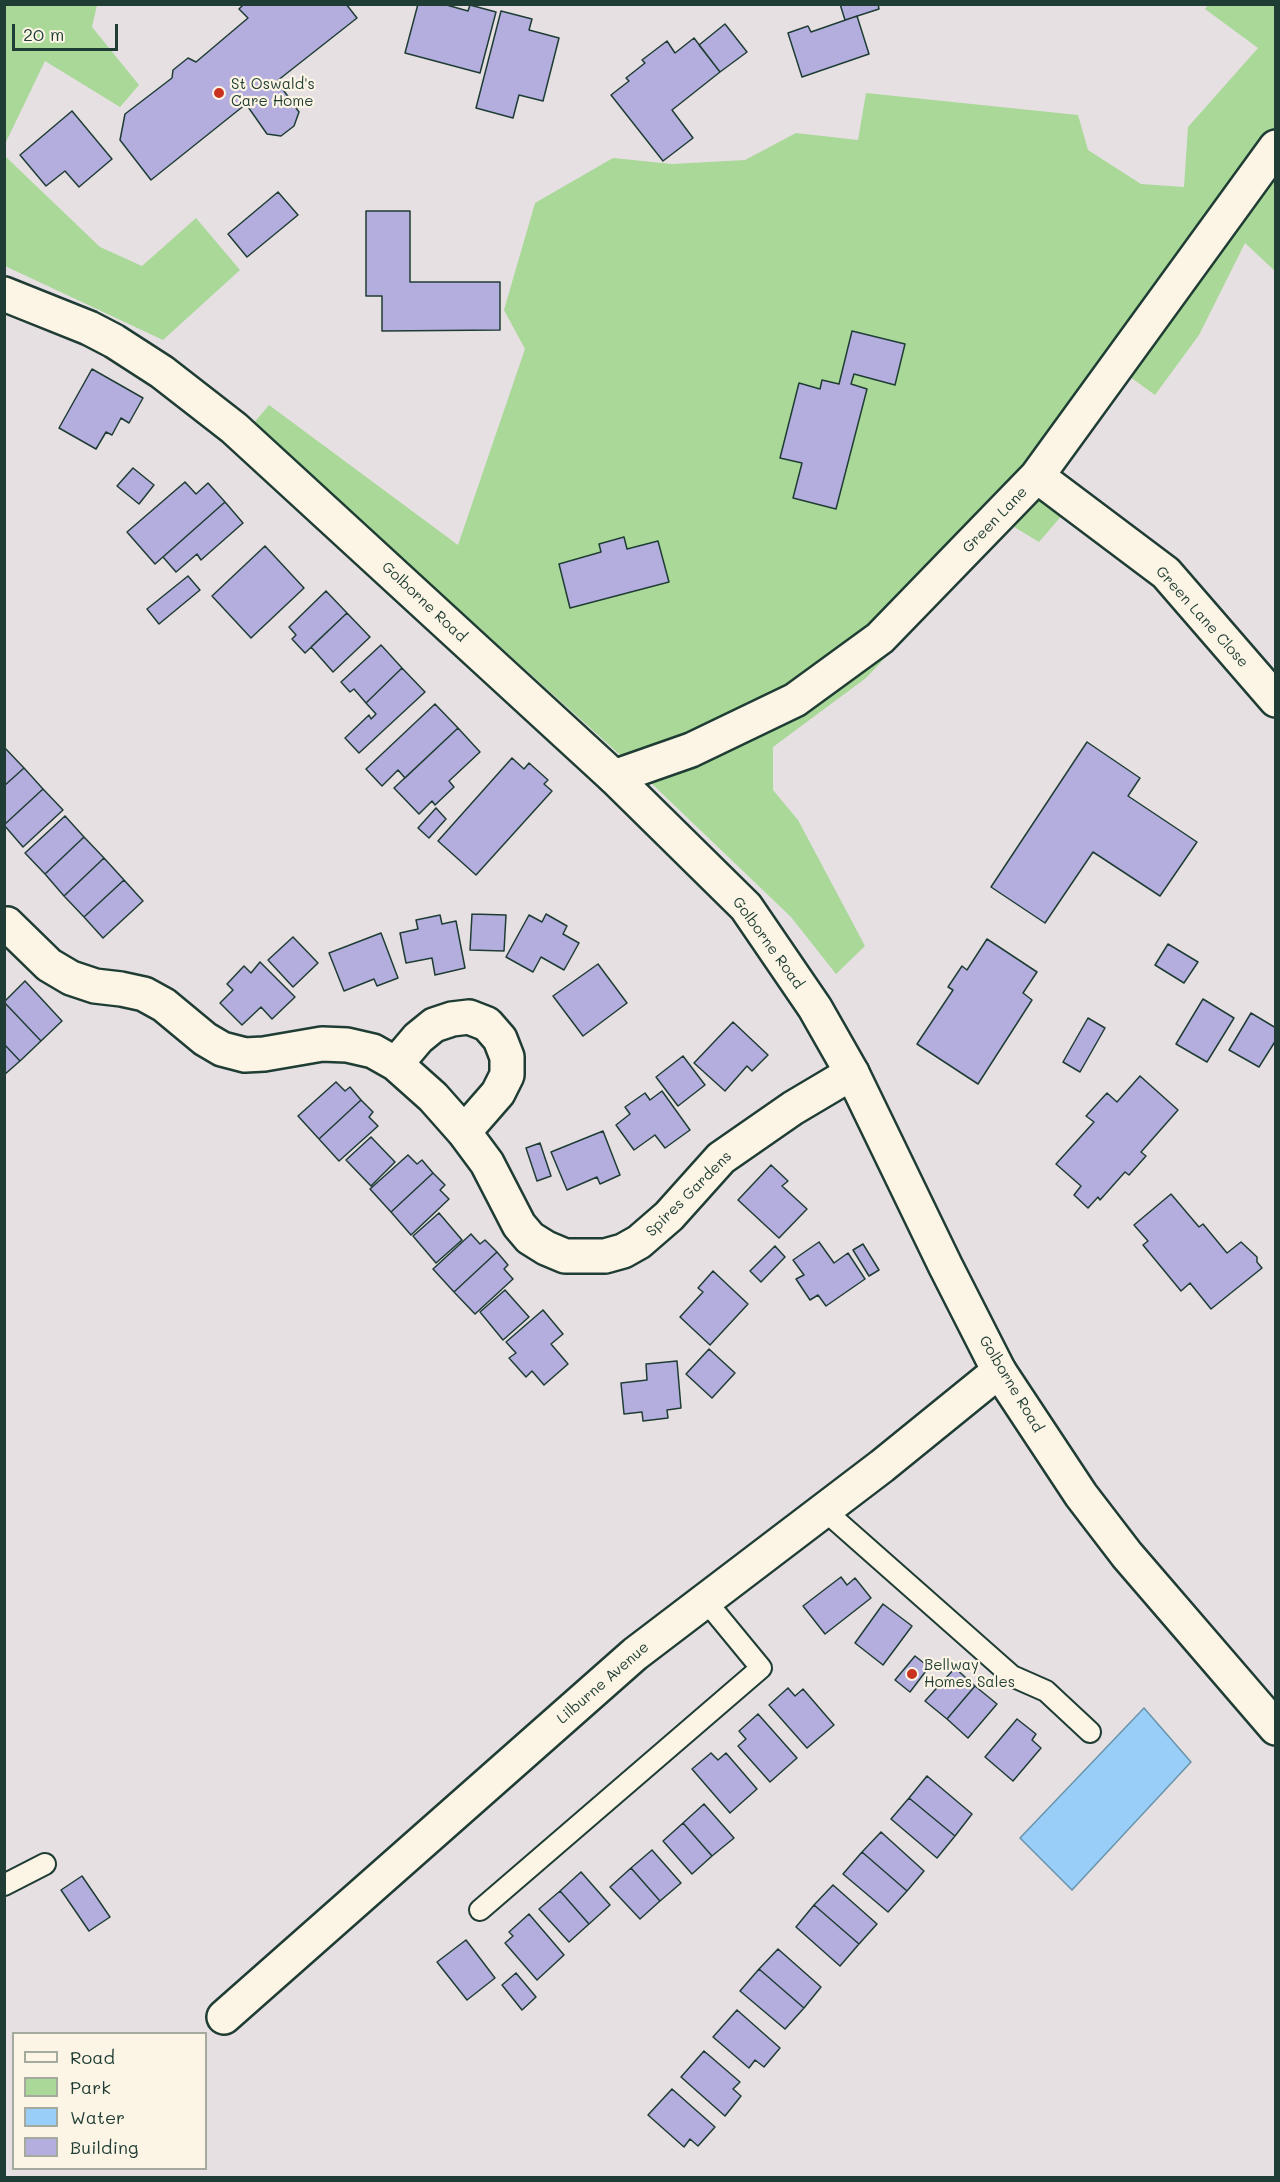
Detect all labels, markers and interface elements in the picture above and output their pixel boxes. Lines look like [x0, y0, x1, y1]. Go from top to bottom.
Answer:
scale bar [15, 12, 122, 50]
text: 20 m [23, 22, 64, 46]
place label: St Oswald's Care Home [231, 75, 315, 110]
marker: St Oswald's Care Home [212, 86, 226, 100]
street label: Green Lane [959, 483, 1031, 557]
street label: Golborne Road [378, 558, 470, 646]
street label: Green Lane Close [1152, 563, 1252, 671]
street label: Golborne Road [729, 893, 807, 993]
street label: Spires Gardens [642, 1147, 736, 1241]
street label: Golborne Road [975, 1332, 1047, 1436]
street label: Lilburne Avenue [553, 1638, 653, 1728]
place label: Bellway Homes Sales [924, 1656, 1015, 1691]
marker: Bellway Homes Sales [905, 1667, 919, 1681]
legend [12, 2032, 207, 2170]
text: Road [70, 2045, 115, 2069]
text: Park [70, 2075, 111, 2099]
text: Water [70, 2105, 125, 2129]
text: Building [70, 2135, 138, 2159]

